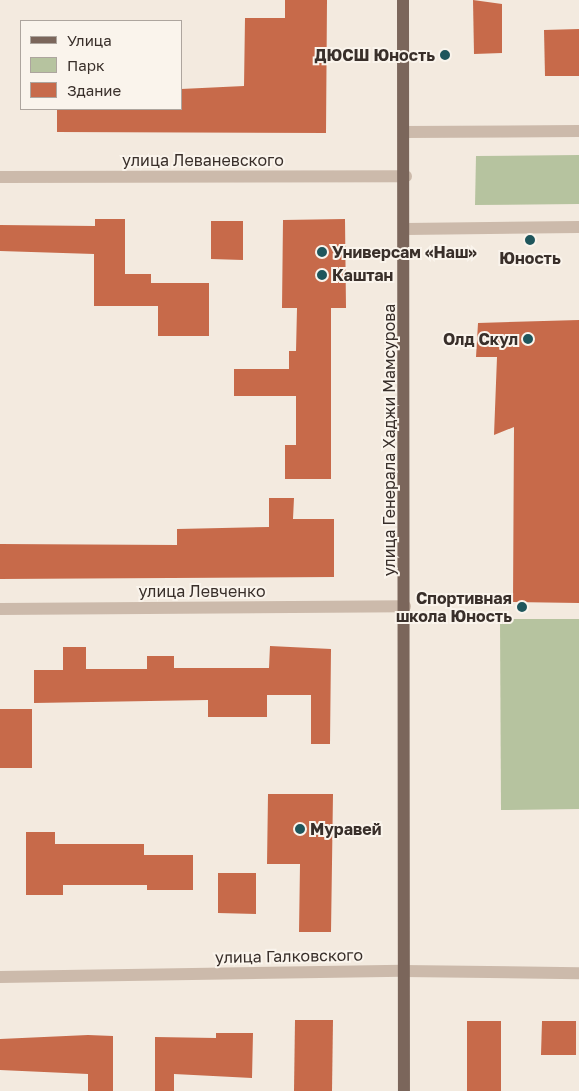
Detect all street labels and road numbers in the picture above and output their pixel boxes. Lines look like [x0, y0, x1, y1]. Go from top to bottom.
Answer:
street label: улица Леваневского [122, 150, 284, 170]
street label: улица Генерала Хаджи Мамсурова [379, 304, 399, 576]
street label: улица Левченко [138, 581, 266, 601]
street label: улица Галковского [215, 945, 363, 967]

